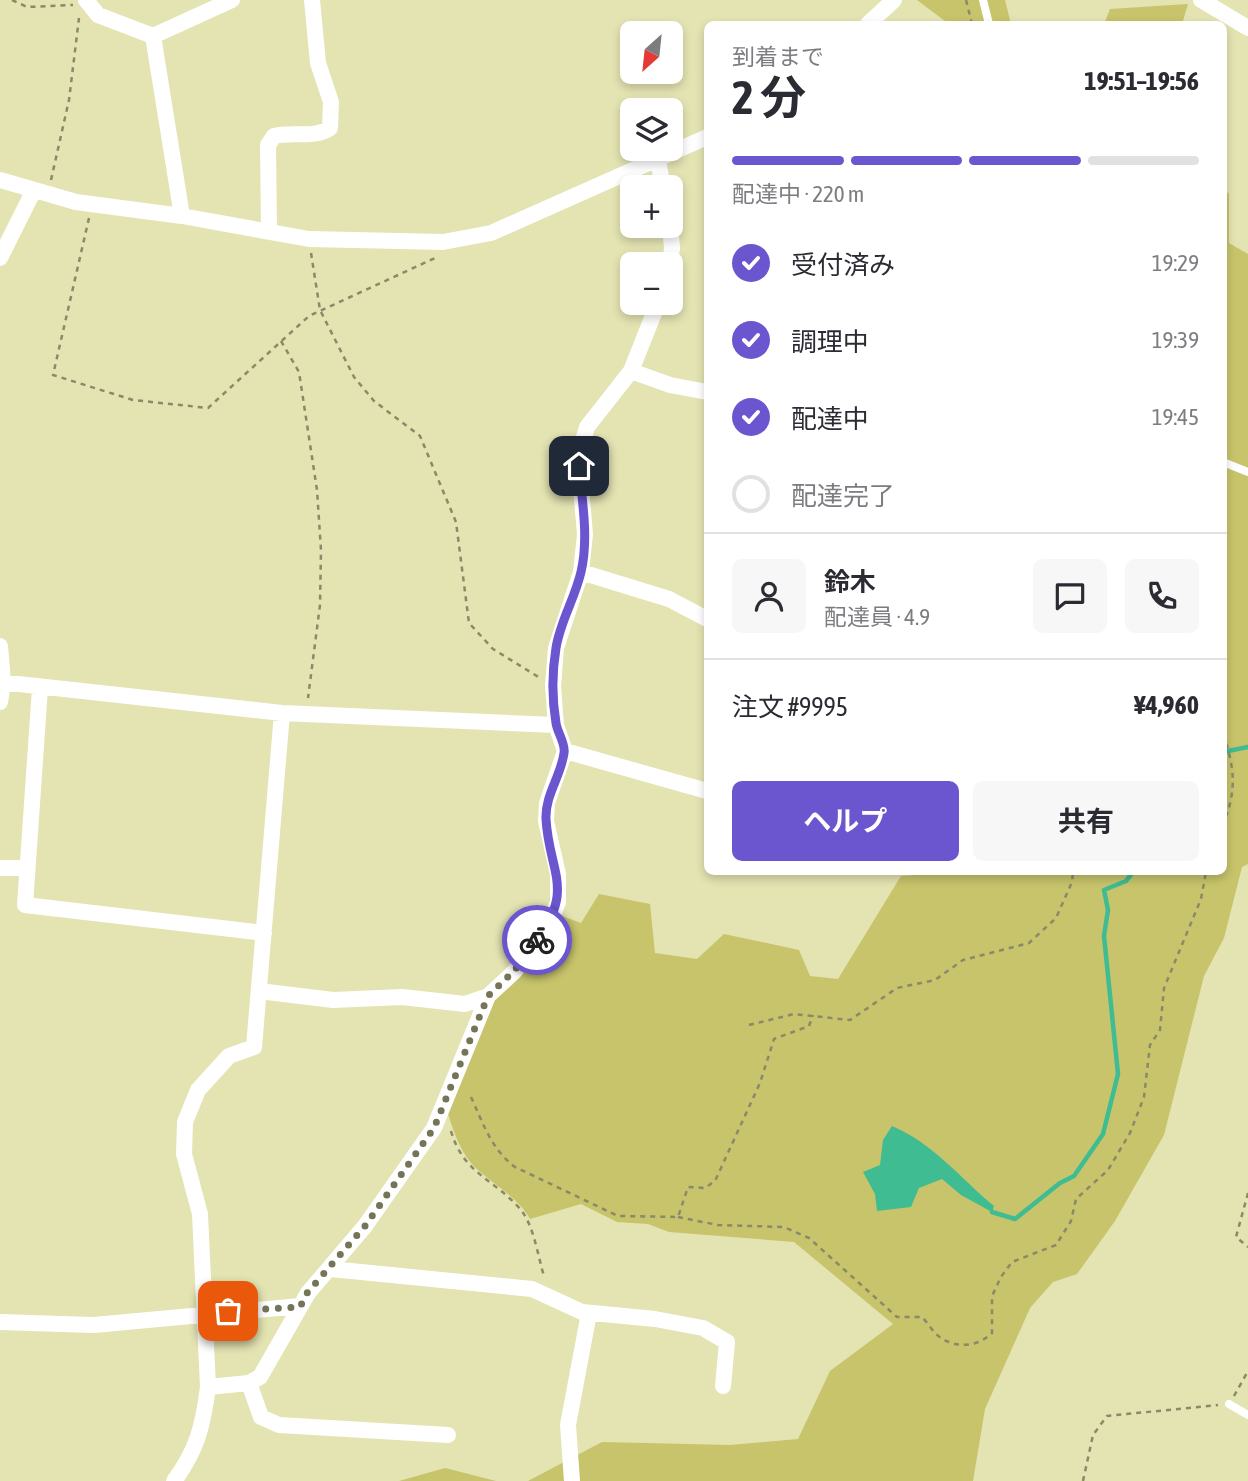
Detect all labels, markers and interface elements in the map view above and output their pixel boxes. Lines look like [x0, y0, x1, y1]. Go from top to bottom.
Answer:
north arrow [620, 21, 682, 84]
map controls [620, 21, 683, 315]
text: 到着まで [732, 44, 824, 70]
text: 19:51–19:56 [1084, 66, 1199, 96]
text: 2 分 [732, 71, 806, 124]
button: layers [620, 98, 683, 161]
button: + [620, 175, 683, 238]
text: 配達中 · 220 m [732, 181, 864, 207]
icon: check [732, 244, 770, 282]
text: 受付済み [791, 250, 895, 280]
text: 19:29 [1152, 250, 1199, 276]
button: − [620, 252, 683, 315]
icon: check [732, 321, 770, 359]
text: 調理中 [791, 327, 869, 357]
text: 19:39 [1152, 327, 1199, 353]
icon: check [732, 398, 770, 436]
text: 配達中 [791, 404, 869, 434]
text: 19:45 [1152, 404, 1199, 430]
pin [549, 436, 609, 496]
icon: home [560, 447, 598, 485]
text: 配達完了 [791, 481, 895, 511]
button: person [732, 559, 806, 633]
button: chat [1033, 559, 1107, 633]
button: phone [1125, 559, 1199, 633]
text: 鈴木 [824, 567, 876, 597]
text: 配達員 · 4.9 [824, 604, 930, 630]
text: ¥4,960 [1134, 690, 1199, 720]
text: 注文 #9995 [732, 692, 848, 722]
button: ヘルプ [732, 781, 959, 861]
button: 共有 [973, 781, 1199, 861]
courier [502, 905, 572, 975]
icon: bike [518, 921, 556, 959]
pin [198, 1281, 258, 1341]
icon: bag [209, 1292, 247, 1330]

